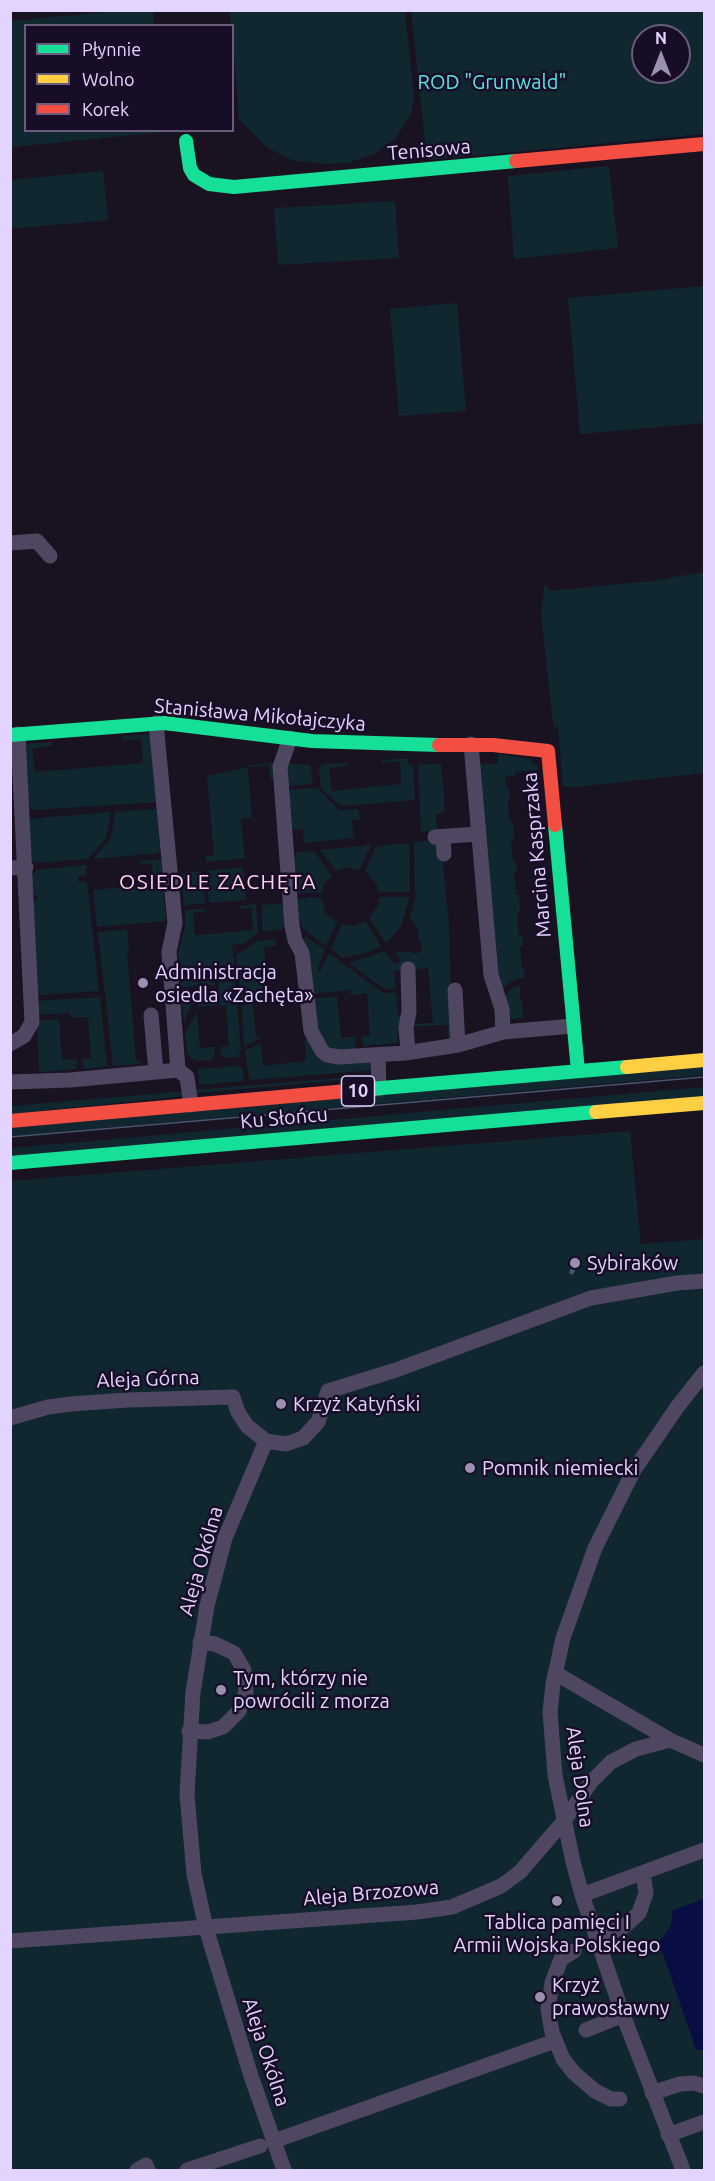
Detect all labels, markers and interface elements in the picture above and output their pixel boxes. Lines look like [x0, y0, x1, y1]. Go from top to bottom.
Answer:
legend [24, 24, 234, 132]
north arrow [631, 24, 691, 84]
text: N [655, 29, 667, 47]
text: Płynnie [82, 39, 141, 59]
text: Wolno [82, 69, 134, 89]
park label: ROD "Grunwald" [418, 70, 566, 94]
text: Korek [82, 99, 129, 119]
street label: Tenisowa [386, 134, 472, 166]
street label: Stanisława Mikołajczyka [153, 694, 367, 736]
street label: Marcina Kasprzaka [518, 771, 556, 939]
district label: OSIEDLE ZACHĘTA [119, 869, 317, 895]
place label: Administracja osiedla «Zachęta» [155, 960, 313, 1007]
marker: Administracja osiedla «Zachęta» [136, 976, 150, 990]
road number: 10 [342, 1076, 374, 1106]
street label: Ku Słońcu [239, 1102, 329, 1134]
place label: Sybiraków [587, 1251, 678, 1275]
marker: Sybiraków [568, 1256, 582, 1270]
street label: Aleja Górna [96, 1365, 200, 1393]
place label: Krzyż Katyński [293, 1392, 420, 1416]
marker: Krzyż Katyński [274, 1397, 288, 1411]
place label: Pomnik niemiecki [482, 1456, 638, 1480]
marker: Pomnik niemiecki [463, 1461, 477, 1475]
street label: Aleja Okólna [174, 1503, 228, 1619]
place label: Tym, którzy nie powrócili z morza [233, 1666, 390, 1713]
marker: Tym, którzy nie powrócili z morza [214, 1683, 228, 1697]
street label: Aleja Dolna [561, 1725, 599, 1829]
street label: Aleja Brzozowa [302, 1875, 440, 1911]
marker: Tablica pamięci I Armii Wojska Polskiego [550, 1894, 564, 1908]
place label: Tablica pamięci I Armii Wojska Polskiego [453, 1910, 661, 1957]
place label: Krzyż prawosławny [552, 1973, 669, 2020]
marker: Krzyż prawosławny [533, 1990, 547, 2004]
street label: Aleja Okólna [237, 1995, 295, 2109]

